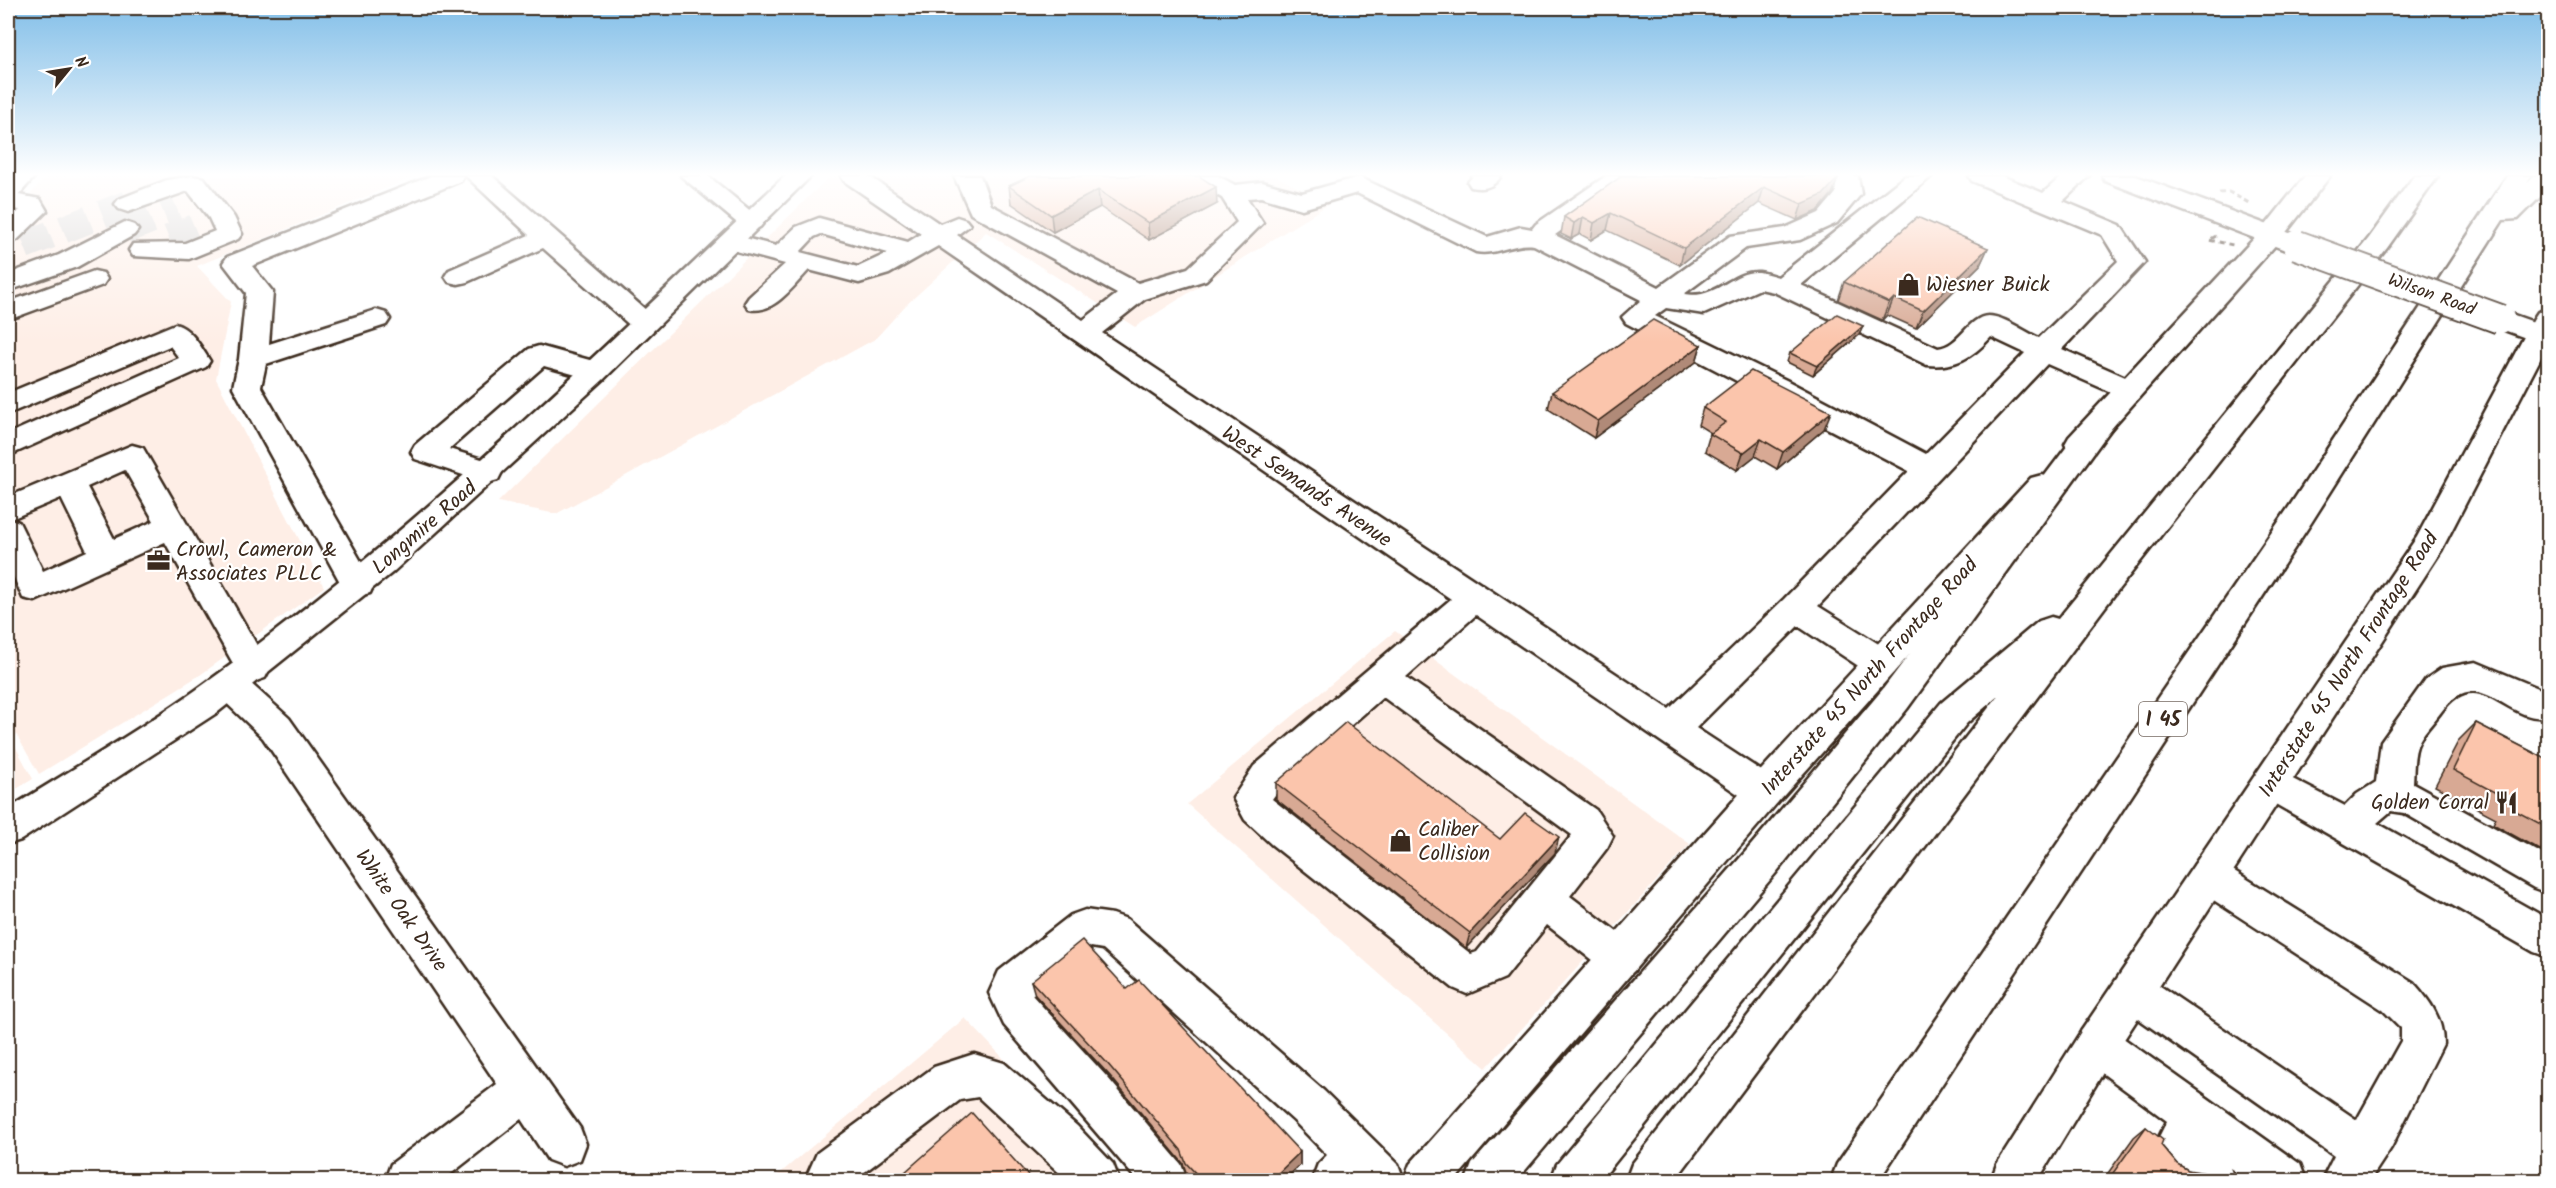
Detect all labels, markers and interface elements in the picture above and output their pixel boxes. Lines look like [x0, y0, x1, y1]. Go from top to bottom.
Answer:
north arrow [39, 39, 99, 99]
text: N [67, 52, 94, 73]
street label: Wilson Road [2384, 266, 2480, 325]
place label: Wiesner Buick [1926, 269, 2050, 302]
shop icon: Wiesner Buick [1895, 271, 1921, 297]
street label: West Semands Avenue [1214, 418, 1398, 557]
street label: Longmire Road [365, 472, 486, 583]
street label: Interstate 45 North Frontage Road [2251, 525, 2448, 804]
place label: Crowl, Cameron & Associates PLLC [176, 534, 337, 591]
office icon: Crowl, Cameron & Associates PLLC [145, 548, 171, 574]
street label: Interstate 45 North Frontage Road [1754, 550, 1987, 804]
road number: I 45 [2139, 702, 2187, 736]
place label: Golden Corral [2371, 787, 2489, 820]
restaurant icon: Golden Corral [2494, 789, 2520, 815]
place label: Caliber Collision [1418, 814, 1490, 871]
shop icon: Caliber Collision [1387, 828, 1413, 854]
street label: White Oak Drive [346, 843, 456, 980]

